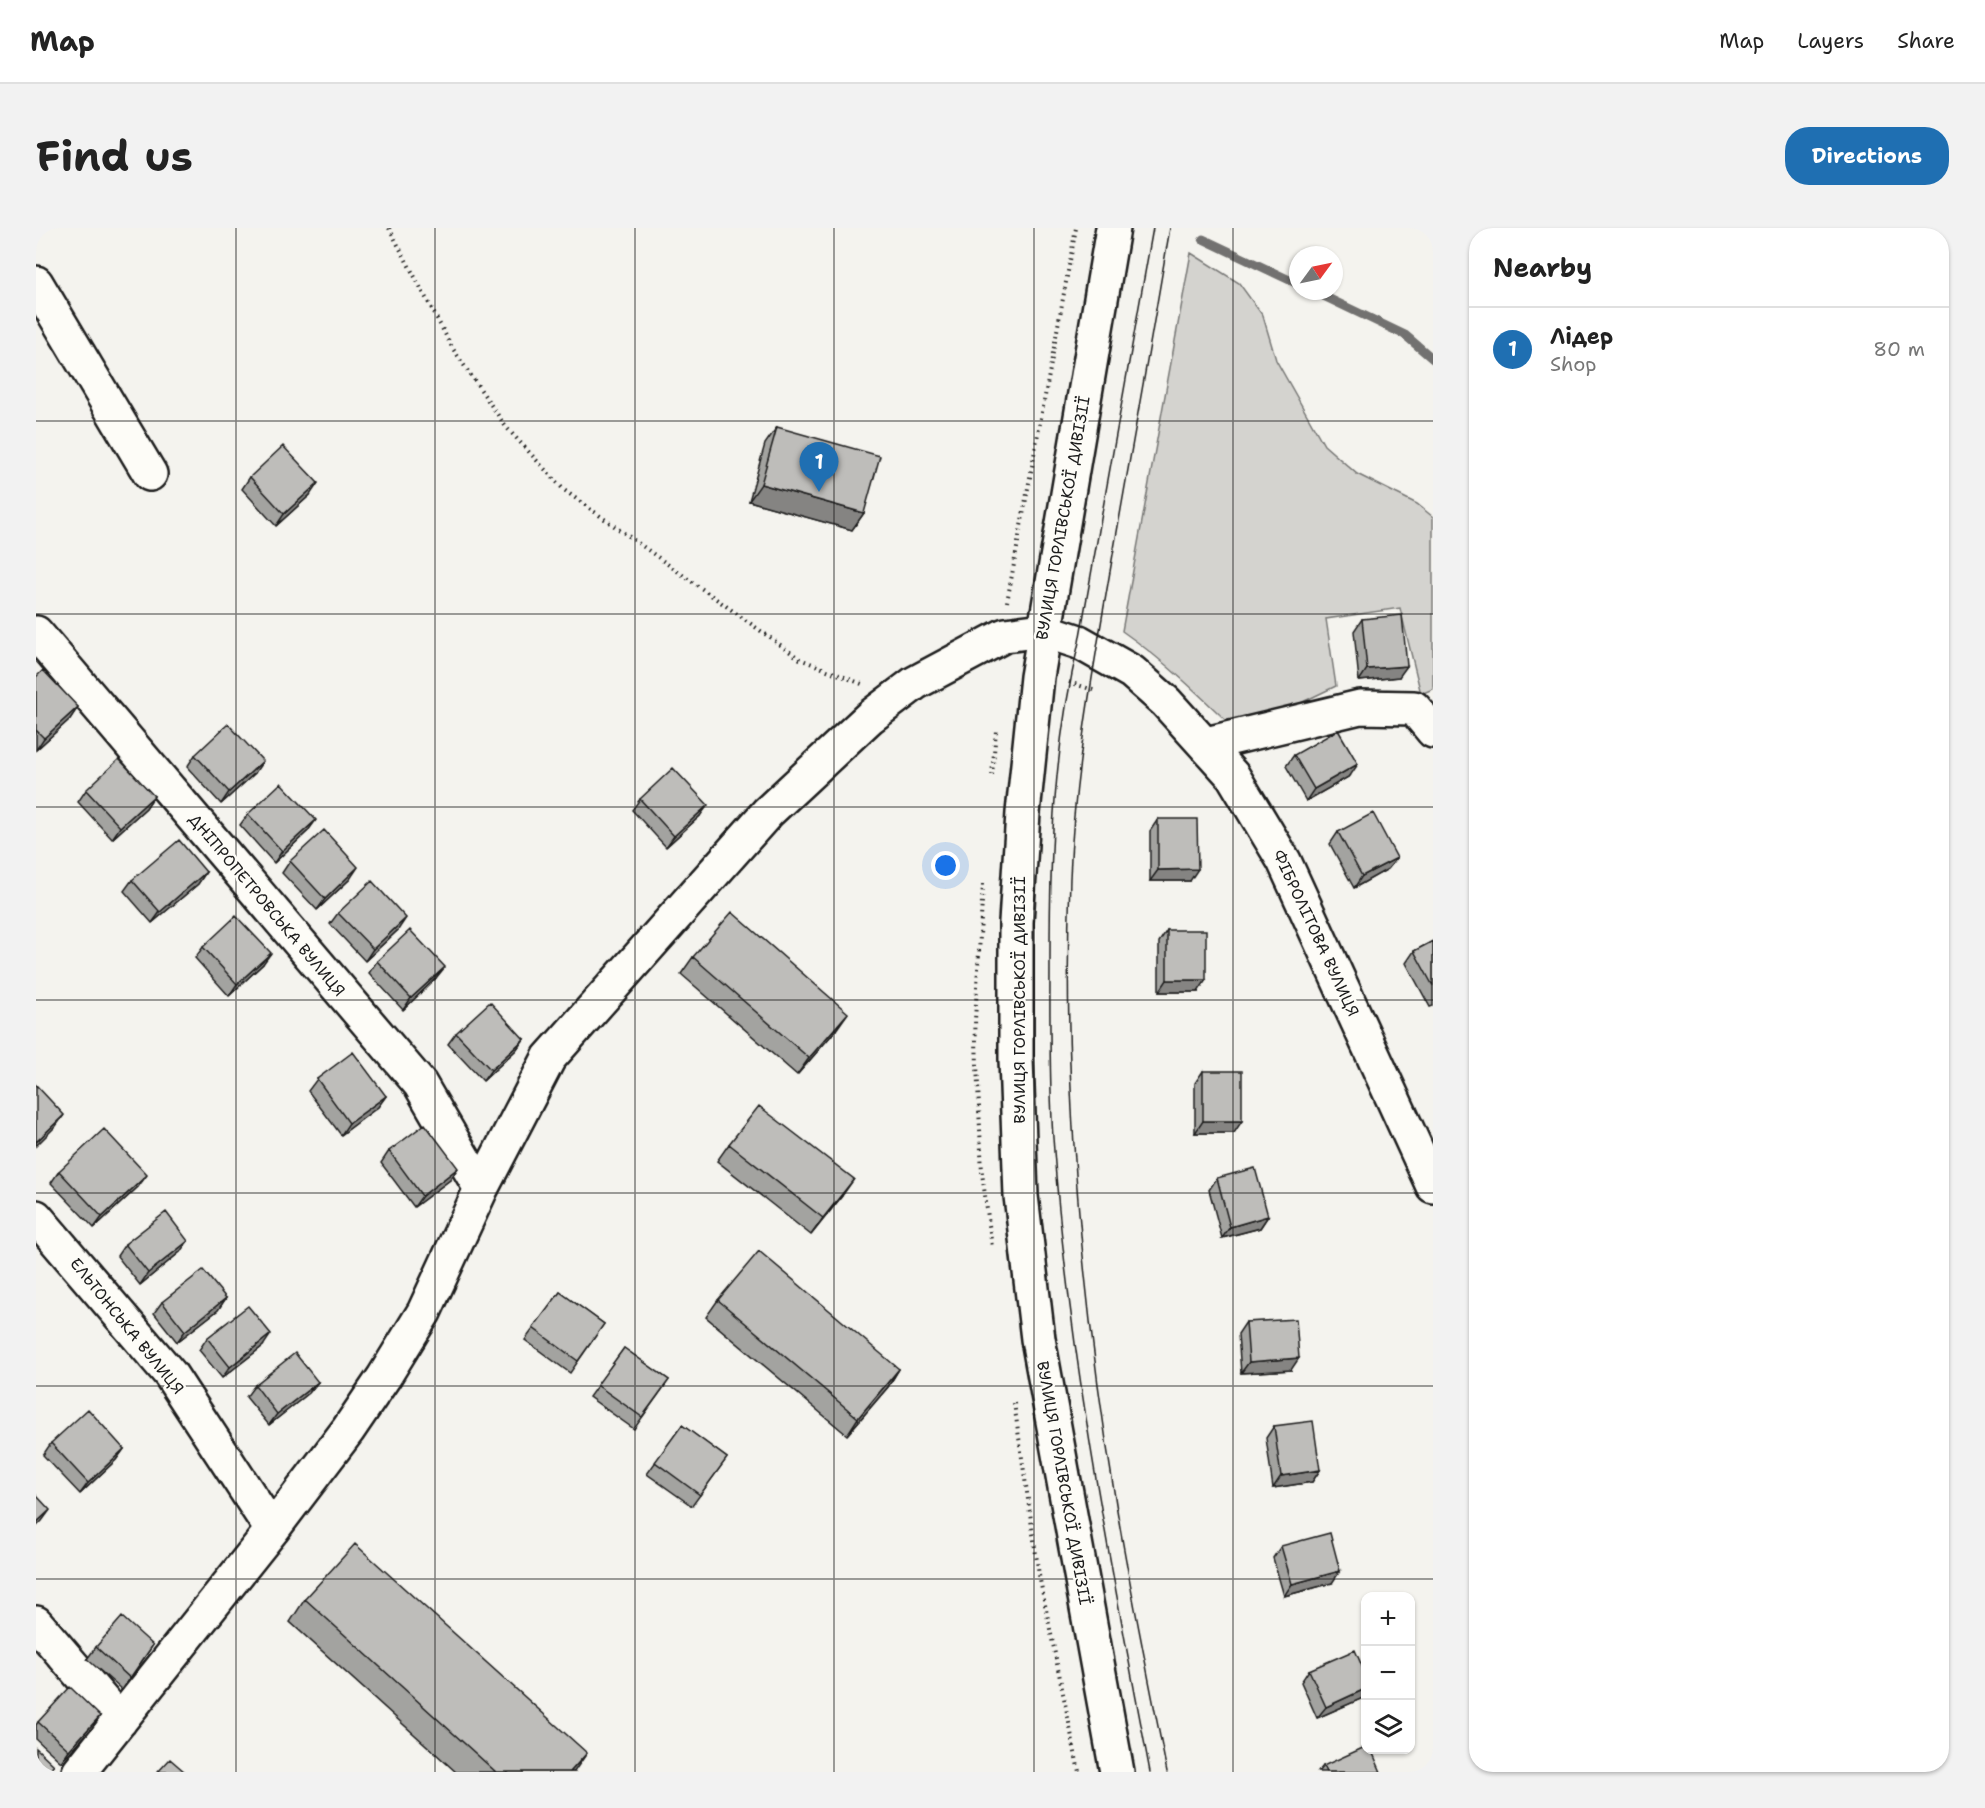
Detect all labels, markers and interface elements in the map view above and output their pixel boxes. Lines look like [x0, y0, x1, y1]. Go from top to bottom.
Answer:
text: Map [30, 22, 95, 60]
text: Map [1719, 27, 1764, 55]
text: Layers [1797, 27, 1864, 55]
text: Share [1897, 27, 1955, 55]
button: Directions [1785, 127, 1949, 185]
text: Find us [36, 128, 193, 184]
north arrow [1289, 246, 1343, 300]
text: Nearby [1493, 250, 1592, 285]
text: Лідер [1550, 322, 1613, 351]
text: 1 [1508, 336, 1517, 362]
text: 80 m [1873, 336, 1925, 362]
text: Shop [1550, 351, 1597, 377]
street label: ВУЛИЦЯ ГОРЛІВСЬКОЇ ДИВІЗІЇ [1031, 394, 1095, 642]
pin: 1 [800, 442, 838, 492]
street label: ДНІПРОПЕТРОВСЬКА ВУЛИЦЯ [184, 809, 350, 1001]
street label: ФІБРОЛІТОВА ВУЛИЦЯ [1268, 846, 1364, 1020]
your location [931, 851, 960, 880]
street label: ВУЛИЦЯ ГОРЛІВСЬКОЇ ДИВІЗІЇ [1009, 876, 1030, 1124]
street label: ЕЛЬТОНСЬКА ВУЛИЦЯ [65, 1253, 189, 1399]
street label: ВУЛИЦЯ ГОРЛІВСЬКОЇ ДИВІЗІЇ [1032, 1359, 1096, 1607]
map controls [1361, 1592, 1415, 1754]
button: + [1361, 1592, 1415, 1646]
button: − [1361, 1646, 1415, 1700]
button: layers [1361, 1700, 1415, 1754]

